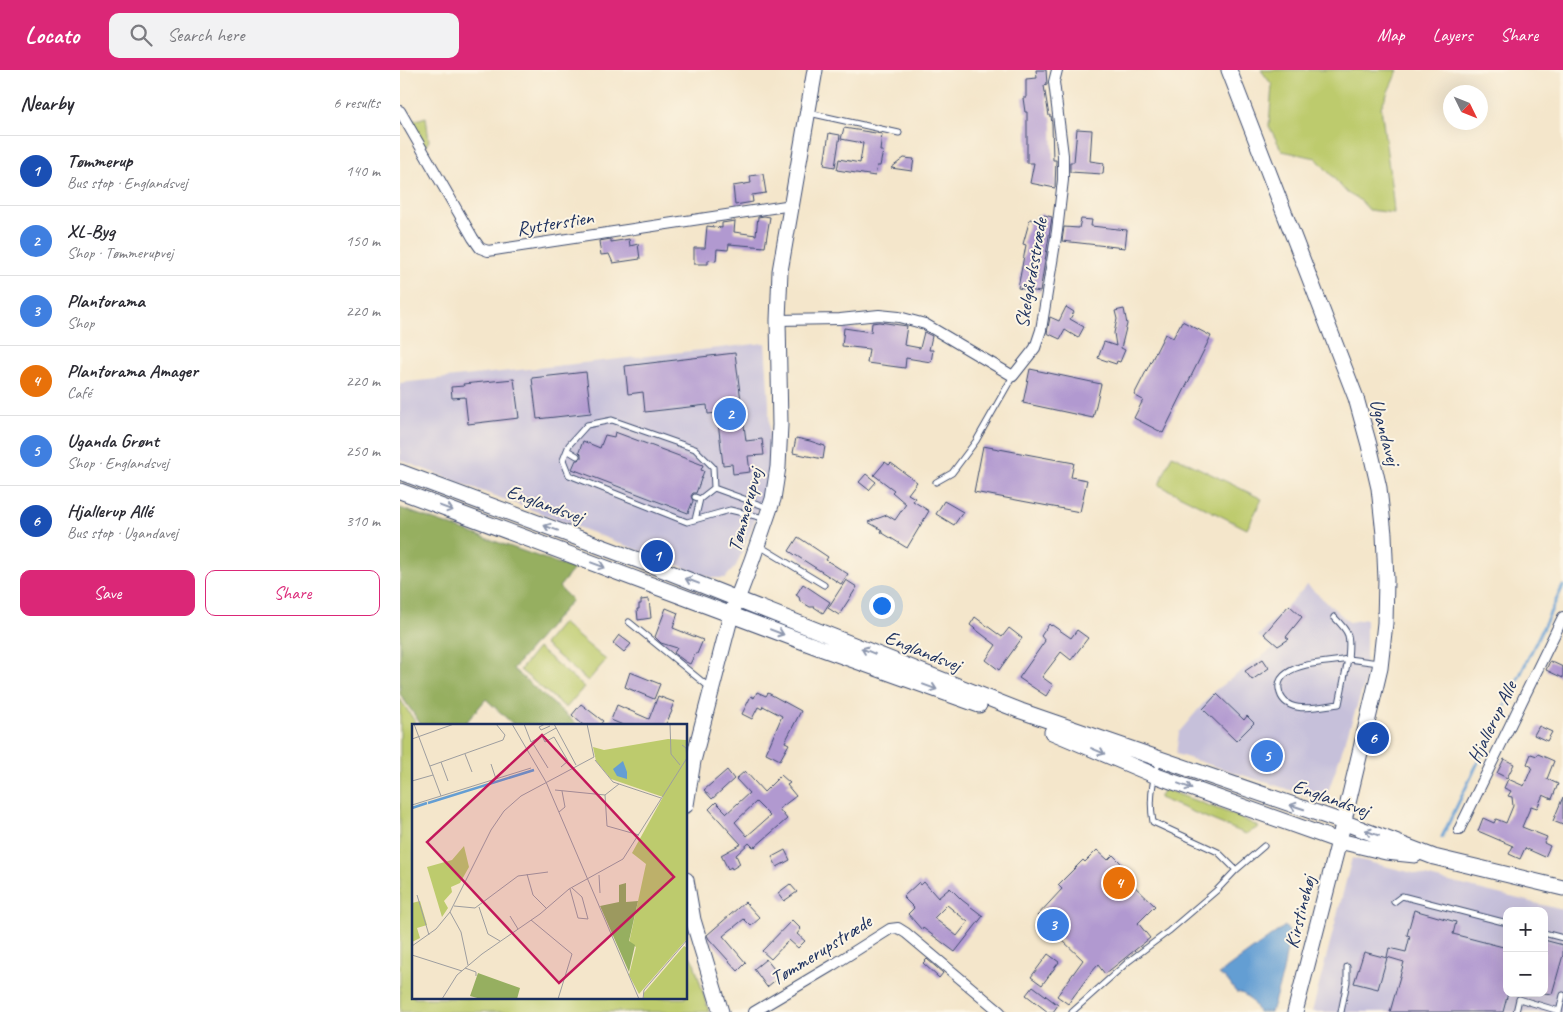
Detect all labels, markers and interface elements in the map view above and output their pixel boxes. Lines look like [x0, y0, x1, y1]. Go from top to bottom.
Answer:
search box [109, 13, 459, 58]
text: Locato [25, 20, 79, 50]
icon: search [127, 21, 155, 49]
text: Search here [167, 23, 245, 47]
text: Map [1377, 24, 1405, 46]
text: Layers [1433, 24, 1472, 46]
text: Share [1500, 24, 1538, 46]
north arrow [1443, 85, 1488, 130]
text: Nearby [20, 90, 73, 116]
text: 6 results [333, 93, 380, 113]
text: Tømmerup [67, 149, 132, 173]
text: 1 [32, 161, 40, 181]
text: 140 m [346, 161, 380, 181]
text: Bus stop · Englandsvej [67, 173, 188, 193]
street label: Rytterstien [515, 204, 596, 241]
street label: Skelgårdsstræde [1009, 214, 1053, 330]
text: XL-Byg [67, 219, 115, 243]
text: 2 [32, 231, 40, 251]
text: 150 m [346, 231, 380, 251]
text: Shop · Tømmerupvej [67, 243, 173, 263]
text: Plantorama [67, 289, 145, 313]
text: 3 [32, 301, 40, 321]
text: 220 m [346, 301, 380, 321]
text: Shop [67, 313, 94, 333]
text: Plantorama Amager [67, 359, 198, 383]
text: 4 [32, 371, 40, 391]
text: 220 m [346, 371, 380, 391]
text: Café [67, 383, 91, 403]
pin: 2 [714, 395, 746, 433]
street label: Ugandavej [1364, 396, 1407, 471]
text: Uganda Grønt [67, 429, 158, 453]
text: 5 [33, 441, 39, 461]
text: 250 m [346, 441, 380, 461]
text: Shop · Englandsvej [67, 453, 169, 473]
street label: Tømmerupvej [722, 464, 769, 555]
street label: Englandsvej [503, 479, 589, 530]
text: Hjallerup Allé [67, 499, 152, 523]
one-way arrow [437, 504, 453, 513]
text: 6 [32, 511, 40, 531]
text: 310 m [346, 511, 380, 531]
text: Bus stop · Ugandavej [67, 523, 178, 543]
one-way arrow [544, 523, 559, 532]
pin: 1 [641, 537, 673, 575]
one-way arrow [590, 561, 605, 570]
button: Save [20, 570, 195, 616]
button: Share [205, 570, 380, 616]
one-way arrow [685, 576, 700, 585]
your location [869, 593, 895, 619]
street label: Englandsvej [881, 624, 967, 679]
one-way arrow [769, 628, 784, 637]
one-way arrow [861, 645, 876, 655]
street label: Hjallerup Alle [1461, 676, 1523, 767]
one-way arrow [921, 683, 937, 692]
pin: 6 [1357, 719, 1389, 757]
inset map [412, 724, 688, 1000]
pin: 5 [1251, 737, 1283, 775]
one-way arrow [1090, 747, 1105, 756]
street label: Englandsvej [1289, 773, 1375, 824]
one-way arrow [1177, 782, 1192, 791]
one-way arrow [1290, 802, 1305, 811]
one-way arrow [1365, 828, 1380, 837]
pin: 4 [1103, 864, 1135, 902]
street label: Kirstinehøj [1279, 871, 1322, 951]
pin: 3 [1037, 906, 1069, 944]
map controls [1503, 907, 1548, 997]
button: + [1503, 907, 1548, 952]
street label: Tømmerupstræde [766, 908, 878, 991]
button: − [1503, 952, 1548, 997]

